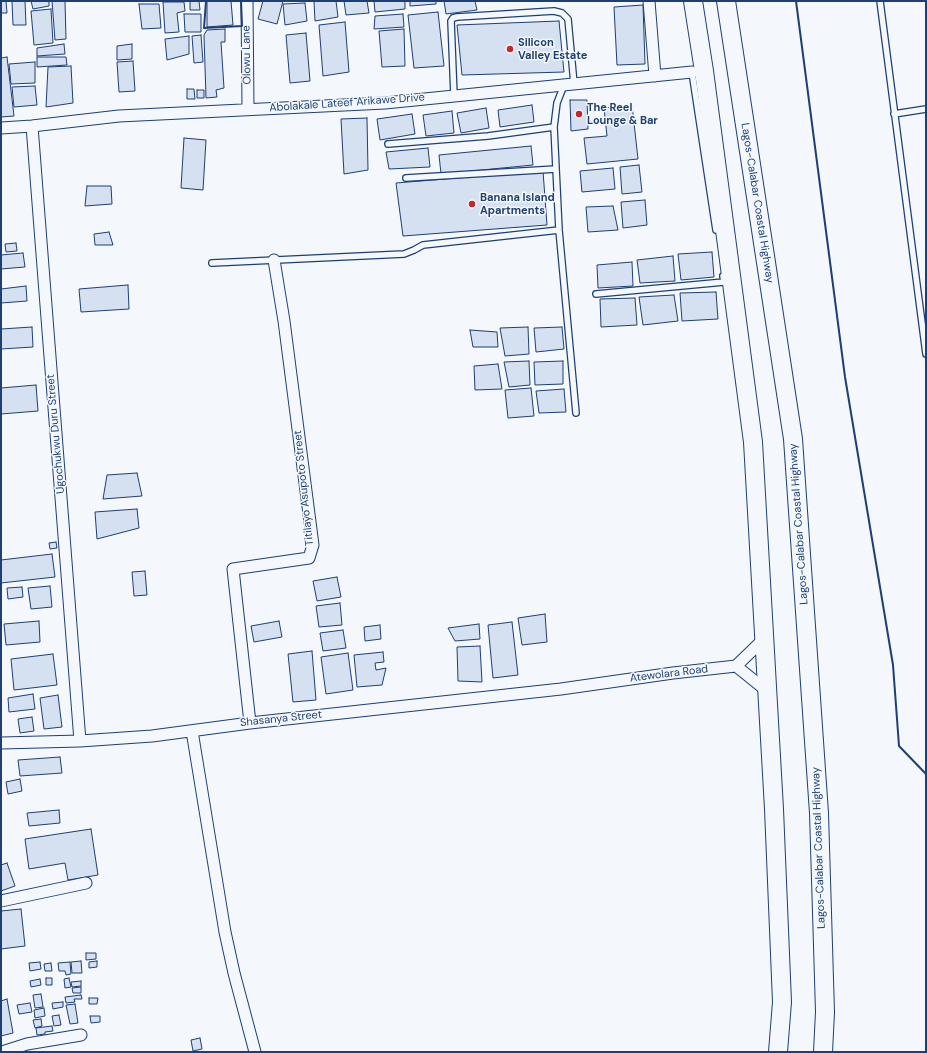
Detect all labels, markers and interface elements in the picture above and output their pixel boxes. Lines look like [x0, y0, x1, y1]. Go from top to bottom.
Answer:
street label: Olowu Lane [240, 25, 254, 85]
place label: Silicon Valley Estate [518, 36, 587, 62]
marker: Silicon Valley Estate [505, 44, 515, 54]
street label: Abolakale Lateef Arikawe Drive [269, 91, 425, 115]
place label: The Reel Lounge & Bar [587, 101, 658, 127]
marker: The Reel Lounge & Bar [574, 109, 584, 119]
street label: Lagos-Calabar Coastal Highway [738, 122, 776, 284]
place label: Banana Island Apartments [480, 191, 555, 217]
marker: Banana Island Apartments [467, 199, 477, 209]
street label: Ugochukwu Duru Street [44, 374, 68, 494]
street label: Titilayo Asupoto Street [291, 430, 317, 546]
street label: Lagos-Calabar Coastal Highway [787, 443, 811, 605]
street label: Atewolara Road [629, 663, 709, 685]
street label: Shasanya Street [239, 708, 323, 730]
street label: Lagos-Calabar Coastal Highway [810, 767, 828, 929]

